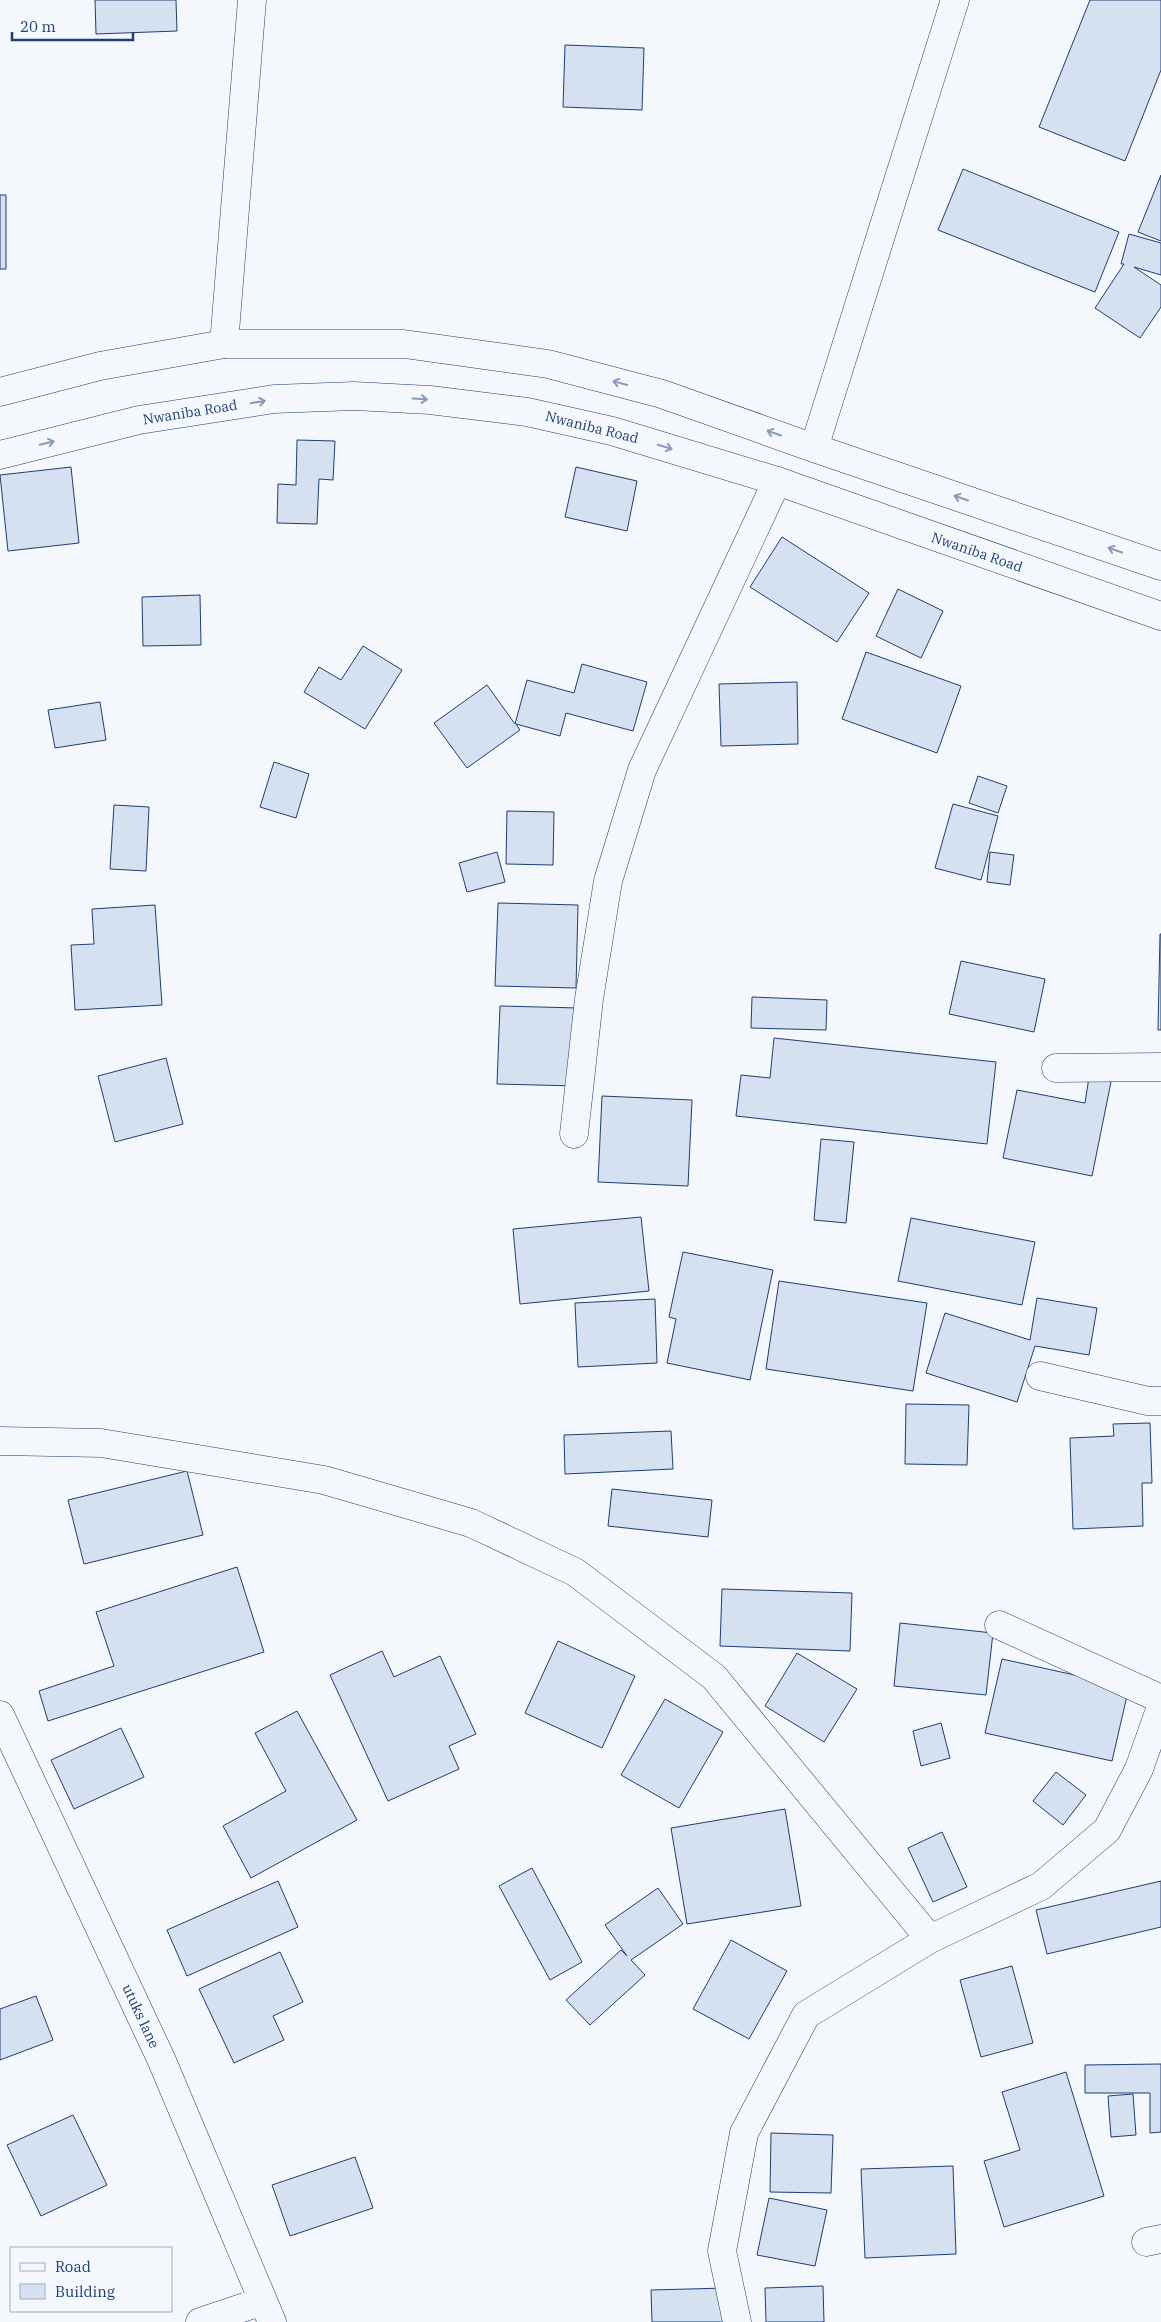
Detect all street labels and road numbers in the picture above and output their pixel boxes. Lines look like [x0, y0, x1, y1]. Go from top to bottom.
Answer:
street label: Nwaniba Road [141, 396, 239, 428]
street label: Nwaniba Road [544, 407, 641, 447]
street label: Nwaniba Road [929, 528, 1026, 576]
street label: utuks lane [118, 1981, 164, 2051]

